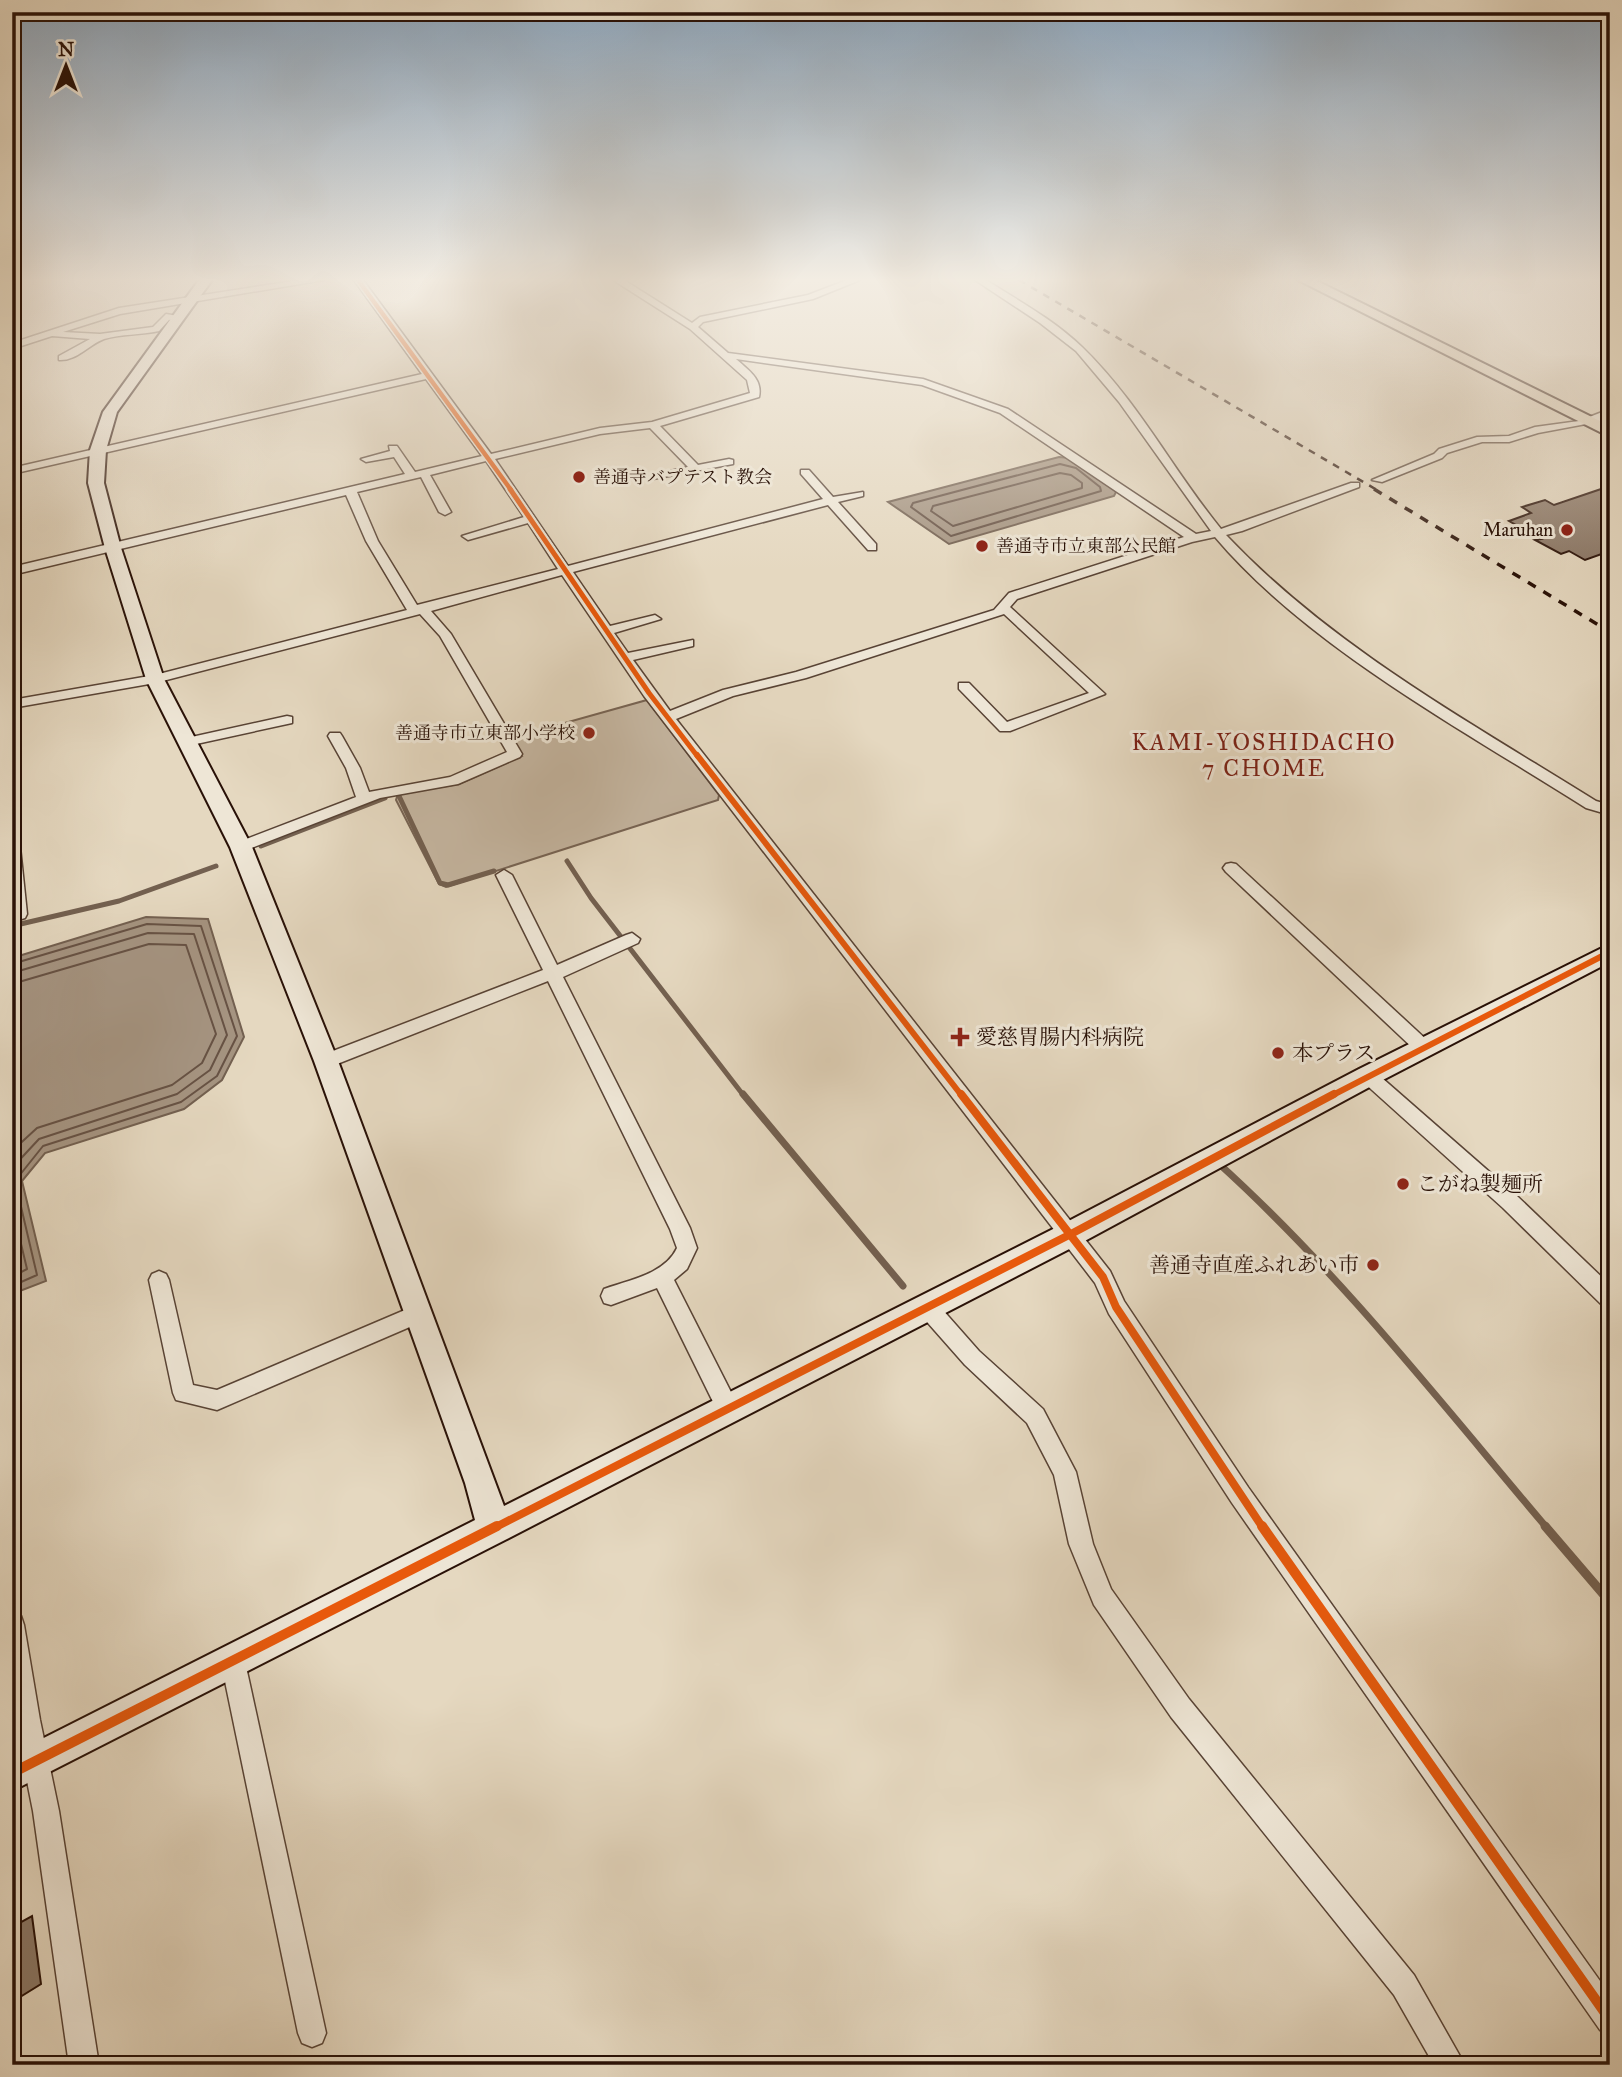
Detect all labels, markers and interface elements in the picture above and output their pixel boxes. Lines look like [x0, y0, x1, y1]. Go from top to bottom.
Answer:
north arrow [32, 32, 102, 102]
text: N [58, 38, 74, 61]
place label: 善通寺バプテスト教会 [593, 466, 772, 488]
marker: 善通寺バプテスト教会 [571, 469, 587, 485]
place label: Maruhan [1483, 519, 1553, 541]
marker: Maruhan [1559, 522, 1575, 538]
place label: 善通寺市立東部公民館 [996, 535, 1176, 557]
marker: 善通寺市立東部公民館 [974, 538, 990, 554]
place label: 善通寺市立東部小学校 [395, 722, 575, 744]
marker: 善通寺市立東部小学校 [581, 725, 597, 741]
district label: KAMI-YOSHIDACHO 7 CHOME [1132, 728, 1396, 782]
place label: 愛慈胃腸内科病院 [976, 1024, 1144, 1050]
marker: 愛慈胃腸内科病院 [950, 1027, 970, 1047]
place label: 本プラス [1292, 1040, 1375, 1066]
marker: 本プラス [1270, 1045, 1286, 1061]
place label: こがね製麺所 [1417, 1171, 1543, 1197]
marker: こがね製麺所 [1395, 1176, 1411, 1192]
place label: 善通寺直産ふれあい市 [1149, 1252, 1359, 1278]
marker: 善通寺直産ふれあい市 [1365, 1257, 1381, 1273]

